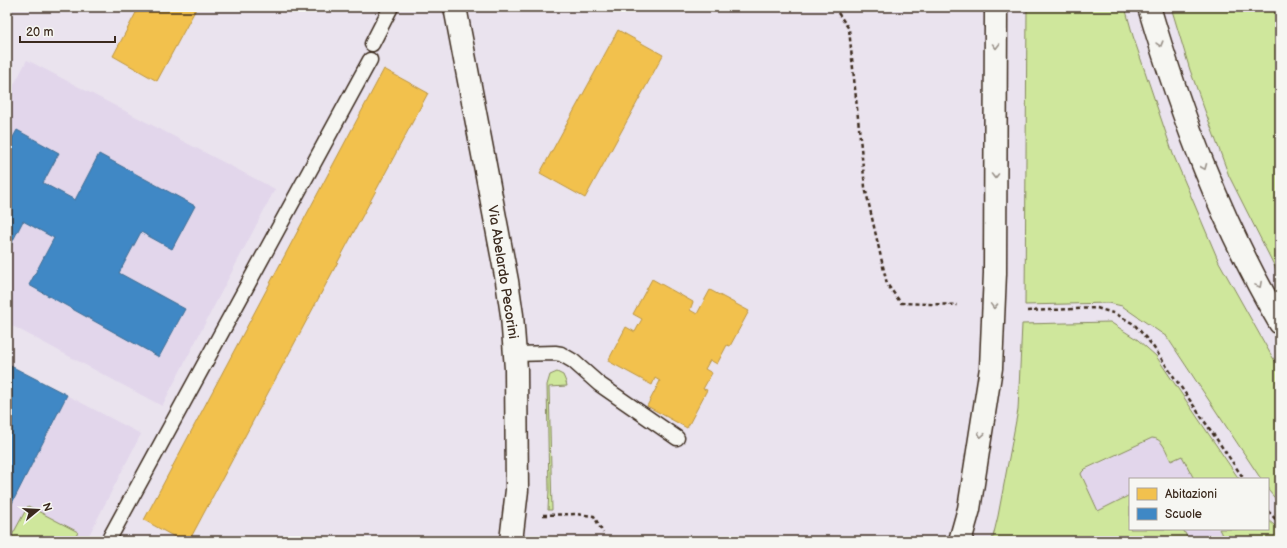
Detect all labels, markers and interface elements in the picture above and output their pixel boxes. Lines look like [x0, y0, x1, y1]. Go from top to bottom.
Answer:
scale bar [20, 18, 115, 44]
text: 20 m [26, 25, 53, 40]
one-way arrow [1155, 41, 1164, 48]
one-way arrow [992, 43, 1000, 49]
one-way arrow [1199, 163, 1207, 170]
one-way arrow [991, 173, 999, 179]
street label: Via Abelardo Pecorini [484, 204, 522, 340]
one-way arrow [1254, 281, 1261, 288]
one-way arrow [989, 303, 998, 309]
one-way arrow [977, 432, 986, 438]
legend [1129, 478, 1269, 530]
text: Abitazioni [1165, 487, 1217, 502]
north arrow [18, 490, 58, 530]
text: N [40, 501, 54, 513]
text: Scuole [1165, 507, 1202, 522]

